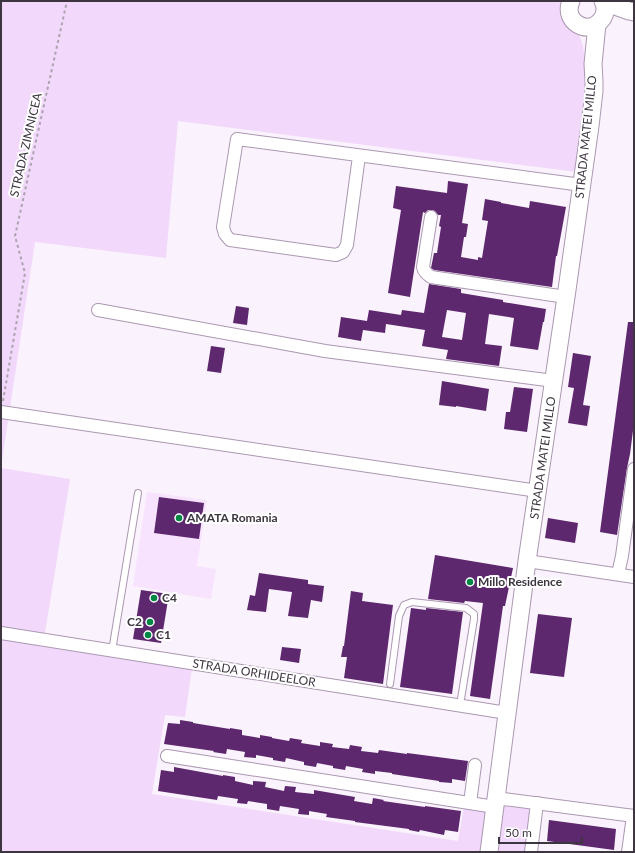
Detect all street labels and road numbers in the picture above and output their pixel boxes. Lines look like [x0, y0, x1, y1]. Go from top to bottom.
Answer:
street label: STRADA MATEI MILLO [572, 74, 599, 199]
street label: STRADA ZIMNICEA [6, 91, 45, 198]
street label: STRADA MATEI MILLO [526, 395, 559, 520]
street label: STRADA ORHIDEELOR [191, 655, 317, 690]

